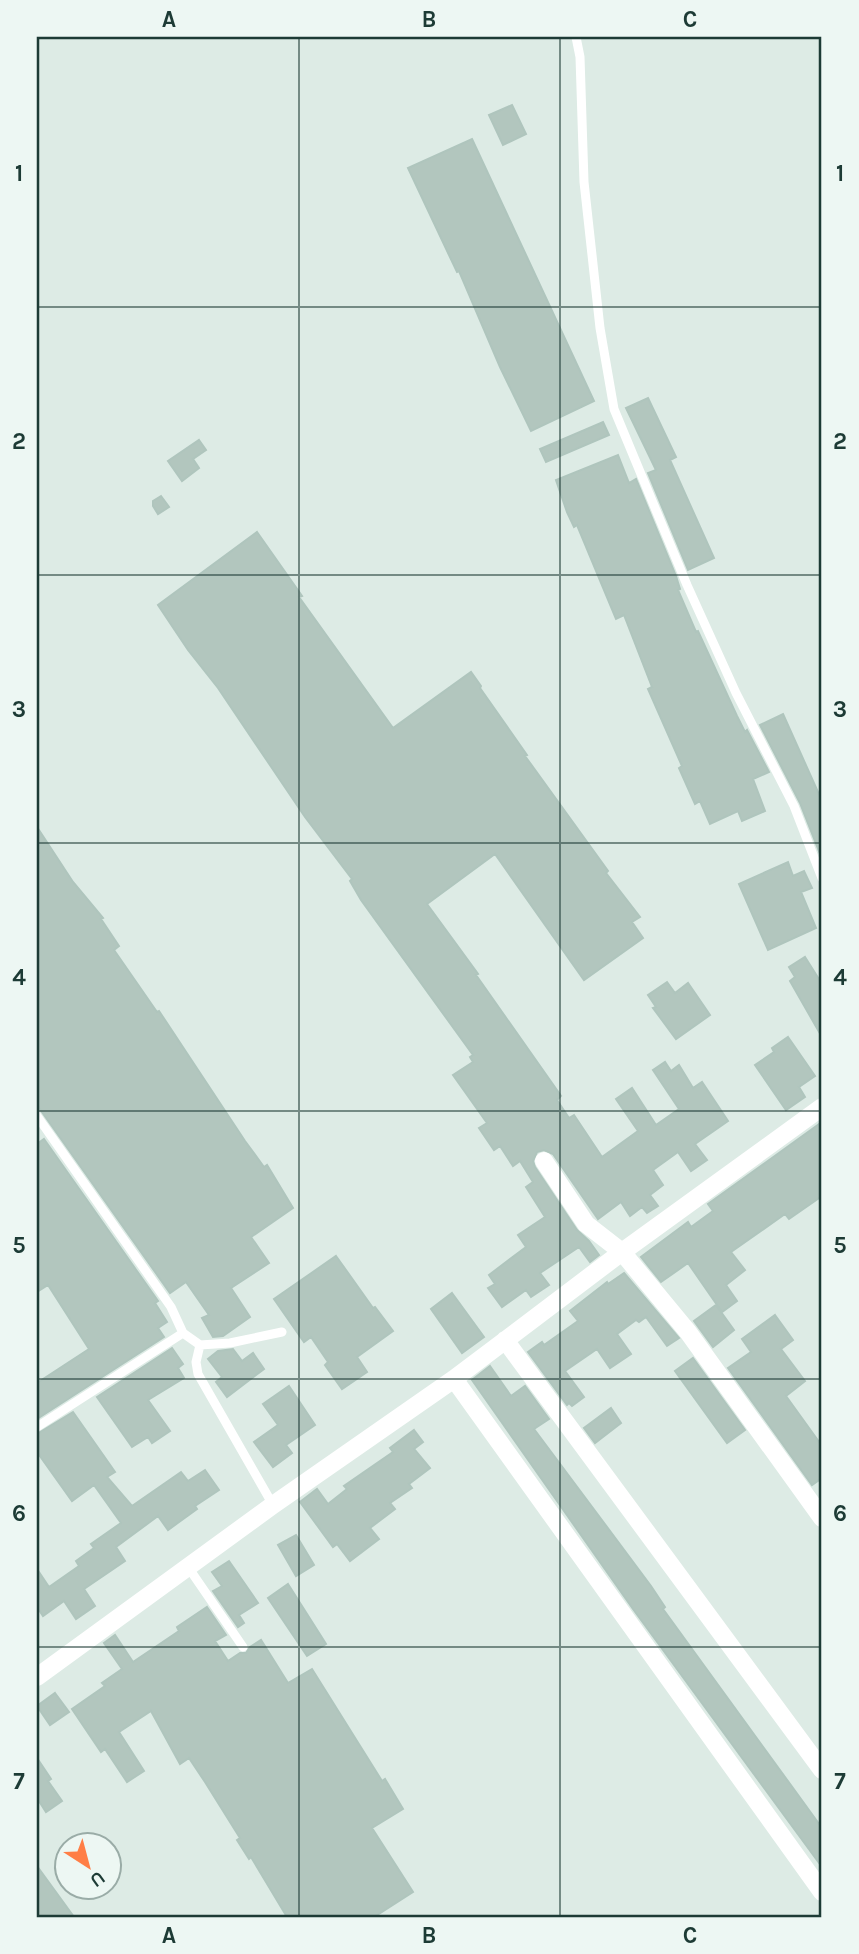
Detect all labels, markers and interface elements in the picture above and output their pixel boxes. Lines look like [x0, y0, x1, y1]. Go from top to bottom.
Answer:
text: A [162, 6, 176, 33]
text: B [422, 6, 436, 33]
text: C [683, 6, 697, 33]
text: 1 [15, 160, 23, 187]
text: 1 [836, 160, 844, 187]
text: 2 [12, 428, 26, 455]
text: 2 [833, 428, 847, 455]
text: 3 [12, 696, 26, 723]
text: 3 [833, 696, 847, 723]
text: 4 [12, 964, 26, 991]
text: 4 [833, 964, 847, 991]
text: 5 [12, 1232, 26, 1259]
text: 5 [833, 1232, 847, 1259]
text: 6 [12, 1500, 26, 1527]
text: 6 [833, 1500, 847, 1527]
text: 7 [13, 1768, 25, 1795]
text: 7 [834, 1768, 846, 1795]
north arrow [52, 1832, 122, 1902]
text: U [86, 1866, 109, 1892]
text: A [162, 1922, 176, 1949]
text: B [422, 1922, 436, 1949]
text: C [683, 1922, 697, 1949]

